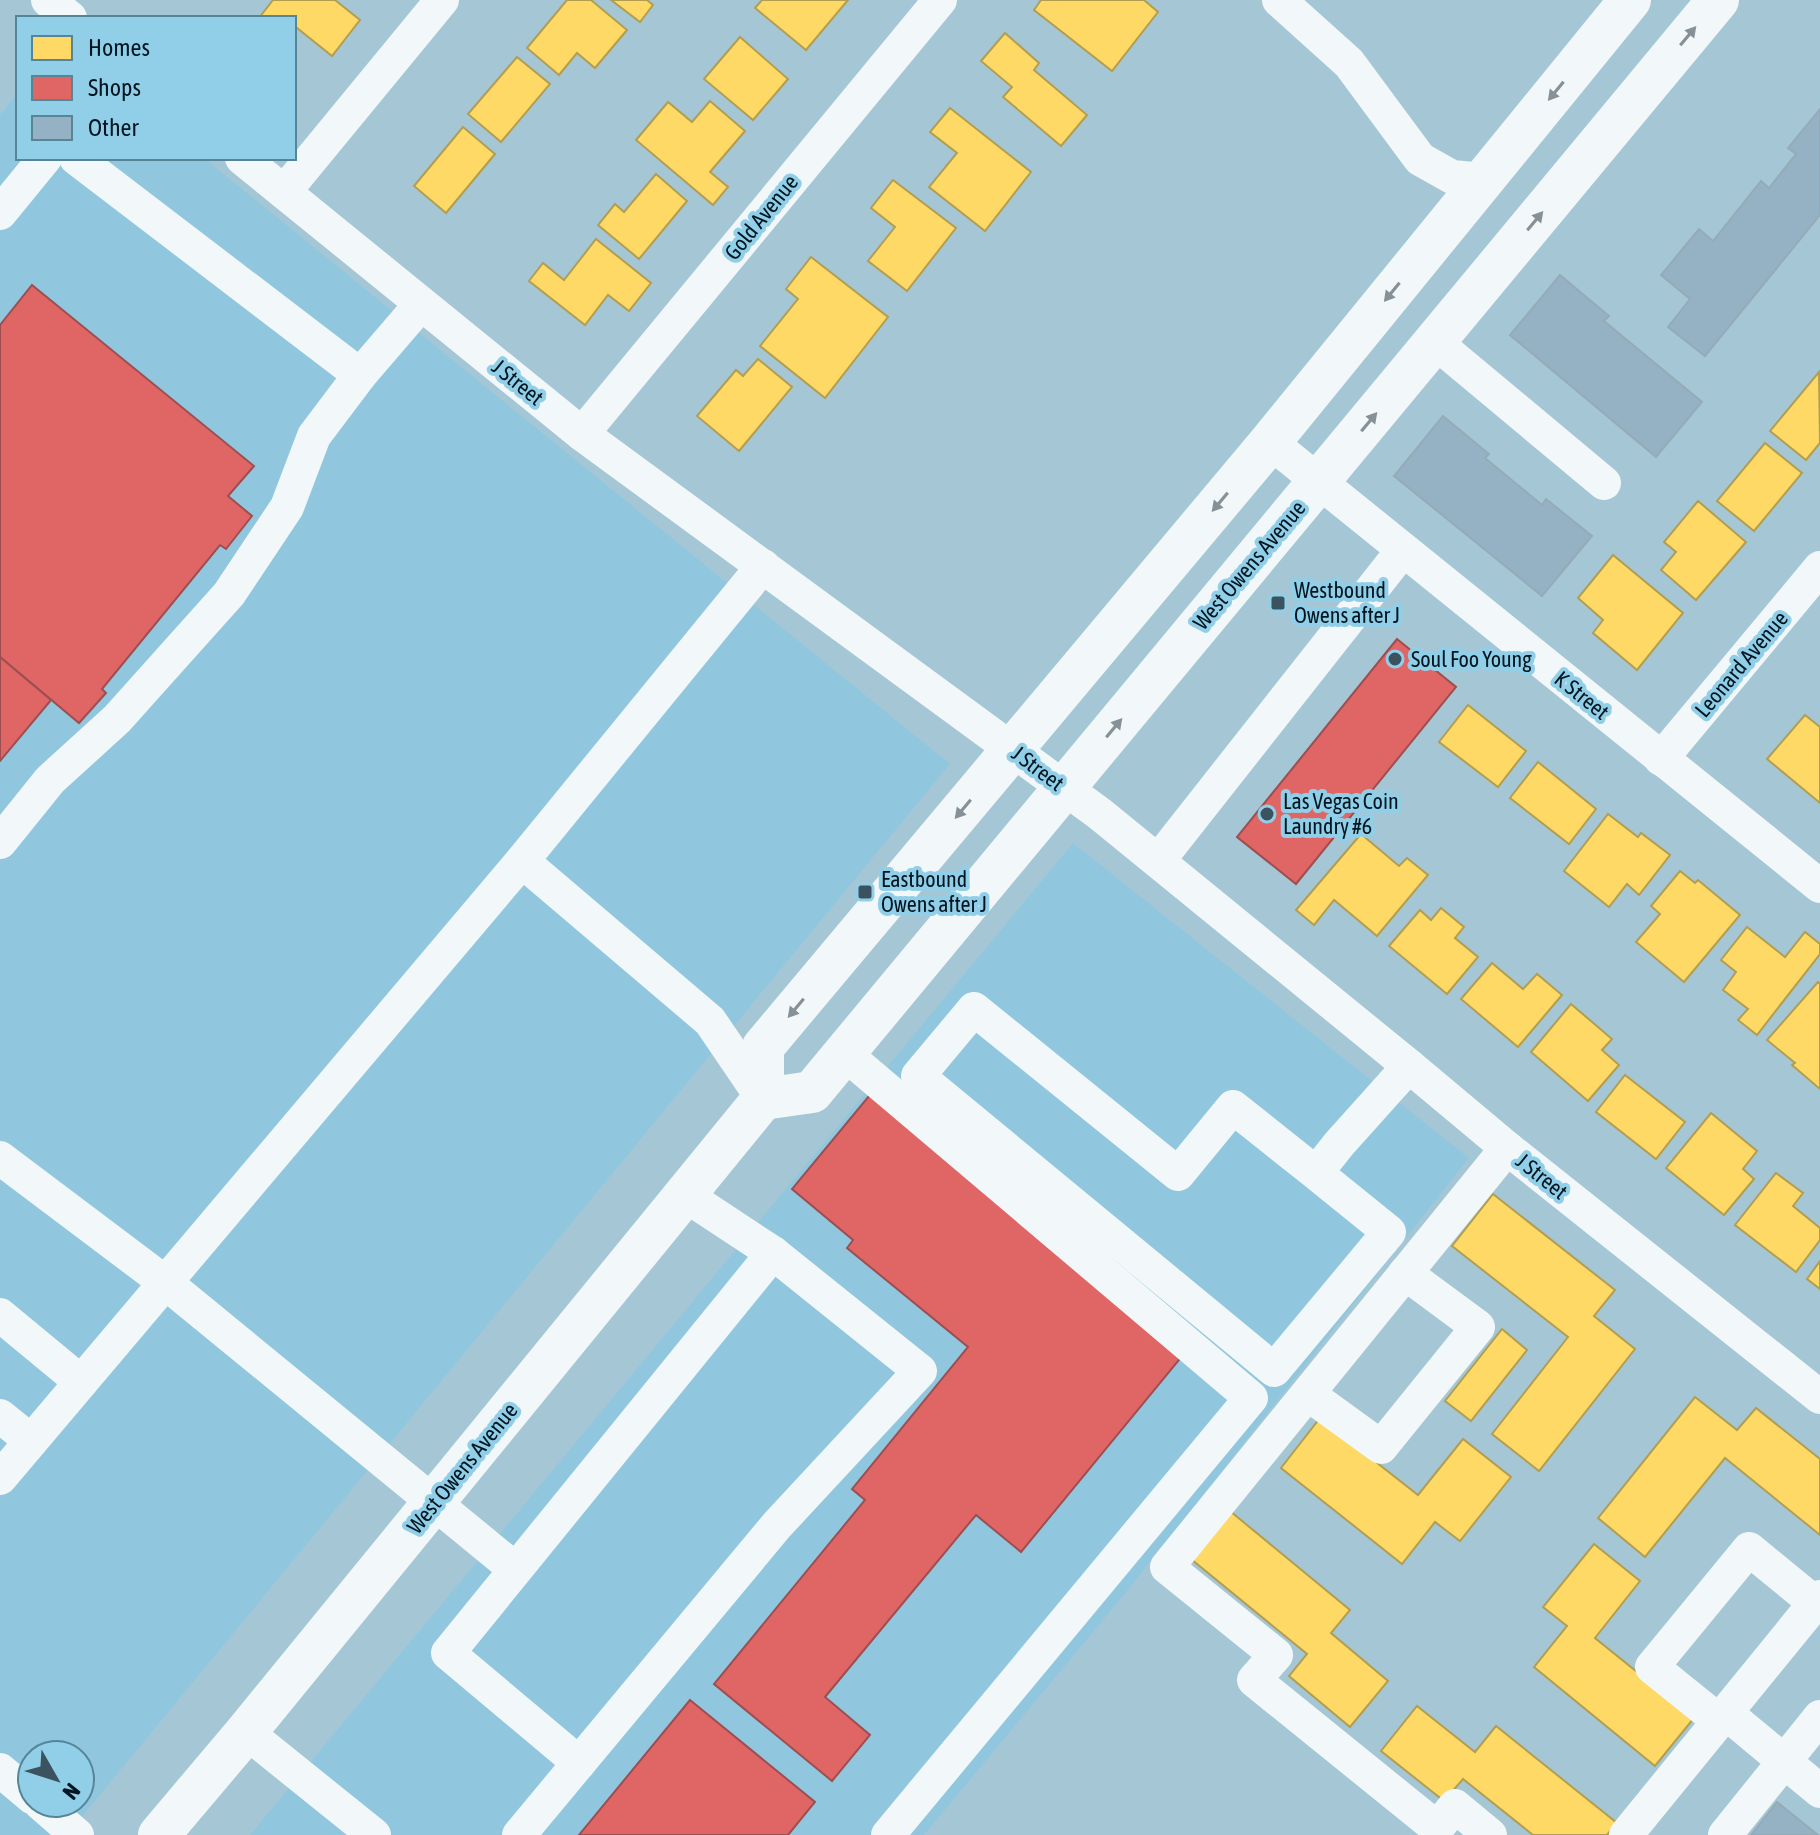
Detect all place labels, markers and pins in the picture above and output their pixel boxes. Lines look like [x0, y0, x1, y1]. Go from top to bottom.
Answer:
place label: Westbound Owens after J [1294, 577, 1400, 628]
marker: Westbound Owens after J [1269, 594, 1287, 612]
place label: Soul Foo Young [1411, 646, 1532, 672]
marker: Soul Foo Young [1386, 650, 1404, 668]
place label: Las Vegas Coin Laundry #6 [1283, 788, 1399, 839]
marker: Las Vegas Coin Laundry #6 [1258, 805, 1276, 823]
place label: Eastbound Owens after J [881, 866, 987, 917]
marker: Eastbound Owens after J [856, 883, 874, 901]

